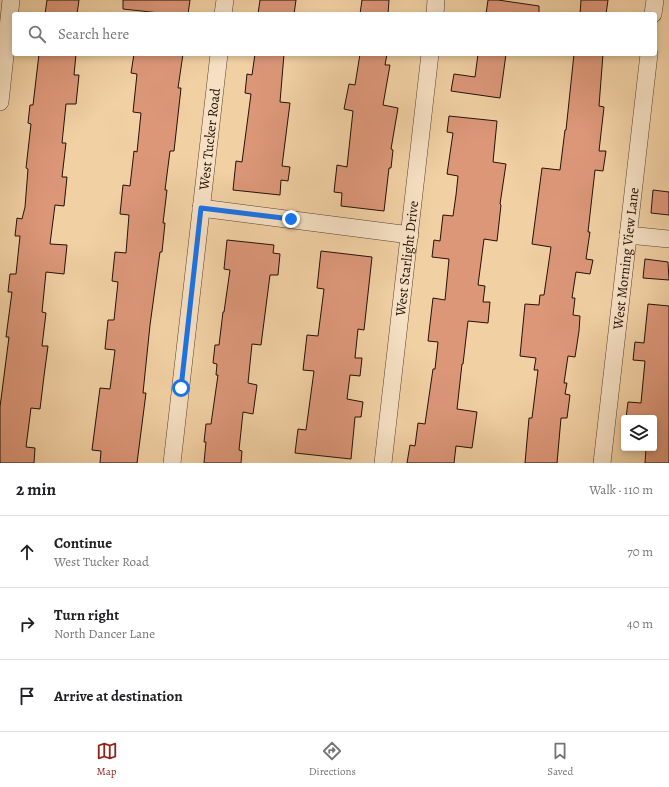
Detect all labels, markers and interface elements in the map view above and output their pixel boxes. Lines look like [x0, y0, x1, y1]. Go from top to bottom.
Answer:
search box [12, 12, 657, 56]
icon: search [26, 23, 48, 45]
text: Search here [58, 24, 129, 44]
street label: West Tucker Road [194, 87, 225, 192]
street label: West Morning View Lane [608, 186, 643, 331]
street label: West Starlight Drive [390, 200, 423, 318]
route end [282, 210, 300, 228]
route start [172, 379, 190, 397]
map controls [621, 415, 657, 451]
button: layers [621, 415, 657, 451]
text: 2 min [16, 478, 56, 501]
text: Walk · 110 m [589, 481, 653, 498]
text: Continue [54, 533, 112, 553]
icon: ahead [16, 541, 38, 563]
text: 70 m [627, 543, 653, 560]
text: West Tucker Road [54, 553, 149, 570]
text: Turn right [54, 605, 119, 625]
icon: right [16, 613, 38, 635]
text: 40 m [627, 615, 653, 632]
text: North Dancer Lane [54, 625, 155, 642]
icon: arrive [16, 685, 38, 707]
text: Arrive at destination [54, 686, 183, 706]
tab: Map [96, 740, 118, 779]
tab: Directions [309, 740, 356, 779]
tab: Saved [547, 740, 573, 779]

